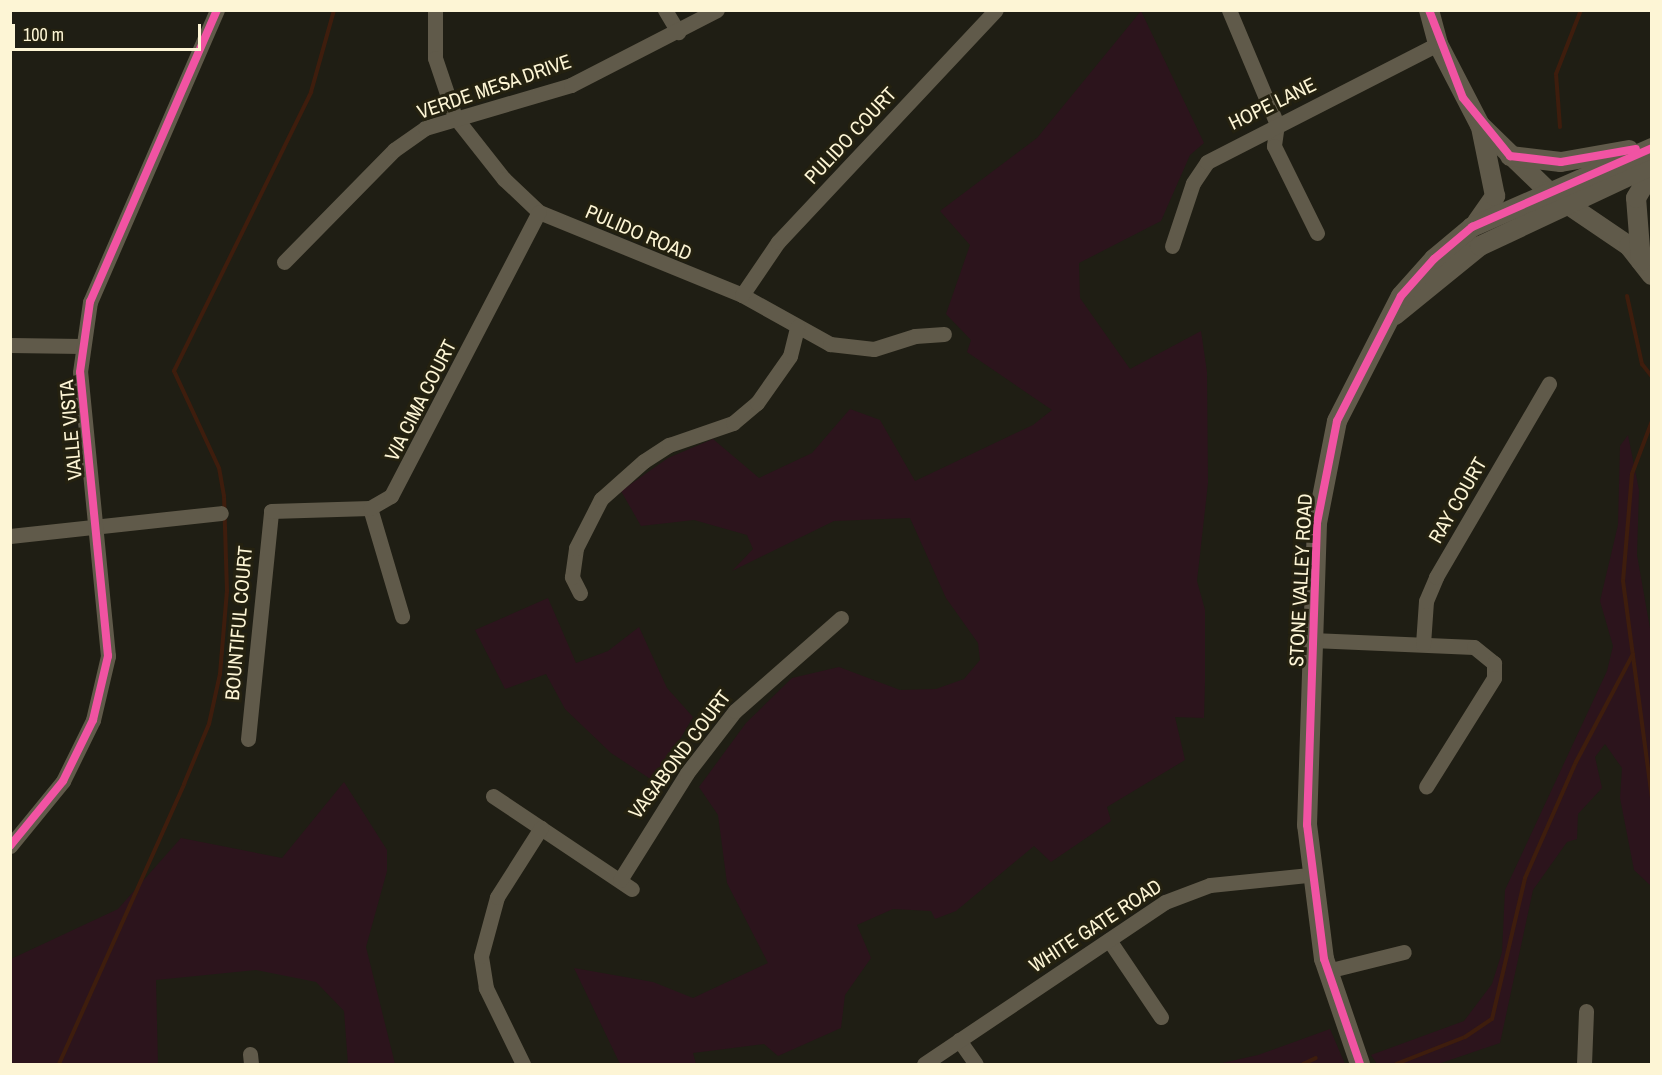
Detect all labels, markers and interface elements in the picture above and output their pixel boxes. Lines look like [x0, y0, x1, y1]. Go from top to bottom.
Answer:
scale bar [15, 12, 204, 50]
text: 100 m [23, 22, 64, 47]
street label: VERDE MESA DRIVE [413, 48, 575, 124]
street label: HOPE LANE [1225, 72, 1319, 134]
street label: PULIDO COURT [799, 82, 901, 188]
street label: PULIDO ROAD [582, 199, 696, 265]
street label: VIA CIMA COURT [379, 335, 461, 465]
street label: VALLE VISTA [54, 379, 86, 481]
street label: RAY COURT [1423, 453, 1491, 547]
street label: STONE VALLEY ROAD [1283, 493, 1317, 667]
street label: BOUNTIFUL COURT [219, 544, 257, 702]
street label: VAGABOND COURT [623, 685, 735, 823]
street label: WHITE GATE ROAD [1024, 873, 1166, 977]

